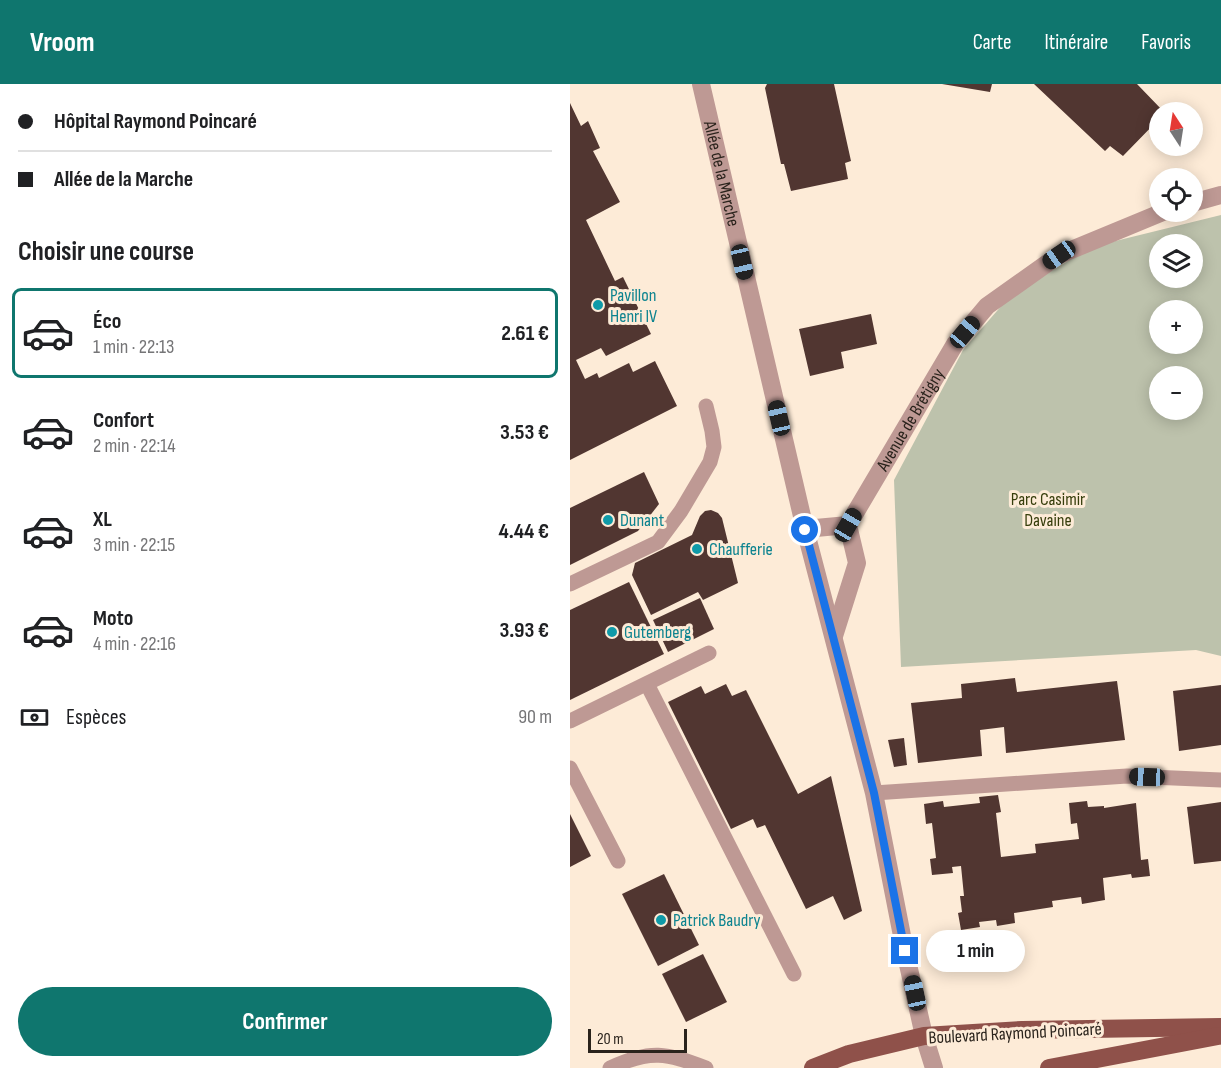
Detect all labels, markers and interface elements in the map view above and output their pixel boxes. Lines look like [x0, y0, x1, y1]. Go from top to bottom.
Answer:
text: Vroom [30, 26, 94, 59]
text: Carte [973, 30, 1012, 55]
text: Itinéraire [1045, 30, 1108, 55]
text: Favoris [1141, 30, 1191, 55]
north arrow [1149, 102, 1203, 156]
map controls [1149, 102, 1203, 420]
text: Hôpital Raymond Poincaré [54, 108, 257, 135]
street label: Allée de la Marche [699, 118, 744, 228]
text: Allée de la Marche [54, 166, 193, 193]
button: locate [1149, 168, 1203, 222]
button: layers [1149, 234, 1203, 288]
text: Choisir une course [18, 236, 194, 268]
car [1039, 237, 1079, 273]
car [729, 242, 755, 282]
place label: Pavillon Henri IV [610, 285, 657, 327]
marker: Pavillon Henri IV [591, 298, 605, 312]
button: + [1149, 300, 1203, 354]
icon: car [21, 306, 75, 360]
text: Éco [93, 308, 121, 335]
car [947, 312, 983, 352]
text: 2.61 € [501, 320, 549, 347]
text: 1 min · 22:13 [93, 335, 174, 359]
street label: Avenue de Brétigny [872, 365, 949, 476]
button: − [1149, 366, 1203, 420]
car [766, 398, 792, 438]
icon: car [21, 405, 75, 459]
text: Confort [93, 407, 154, 434]
text: 3.53 € [500, 419, 549, 446]
text: 2 min · 22:14 [93, 434, 176, 458]
park label: Parc Casimir Davaine [1011, 489, 1085, 531]
icon: car [21, 504, 75, 558]
car [831, 505, 865, 545]
text: XL [93, 506, 112, 533]
place label: Dunant [620, 510, 665, 531]
marker: Dunant [601, 513, 615, 527]
route start [791, 516, 818, 543]
text: 4.44 € [498, 518, 549, 545]
text: 3 min · 22:15 [93, 533, 175, 557]
place label: Chaufferie [709, 539, 773, 560]
marker: Chaufferie [690, 542, 704, 556]
icon: car [21, 603, 75, 657]
text: Moto [93, 605, 133, 632]
text: 3.93 € [499, 617, 549, 644]
place label: Gutemberg [624, 622, 691, 643]
marker: Gutemberg [605, 625, 619, 639]
text: 4 min · 22:16 [93, 632, 176, 656]
icon: cash [18, 701, 51, 734]
text: Espèces [66, 704, 126, 731]
text: 90 m [518, 705, 552, 729]
car [1129, 767, 1165, 787]
place label: Patrick Baudry [673, 910, 761, 931]
marker: Patrick Baudry [654, 913, 668, 927]
callout: 1 min [926, 930, 1025, 972]
route end [891, 937, 918, 964]
text: 1 min [957, 939, 994, 963]
car [902, 974, 928, 1012]
button: Confirmer [18, 987, 552, 1056]
street label: Boulevard Raymond Poincaré [928, 1018, 1102, 1049]
scale bar [588, 1026, 687, 1054]
text: 20 m [597, 1030, 624, 1049]

